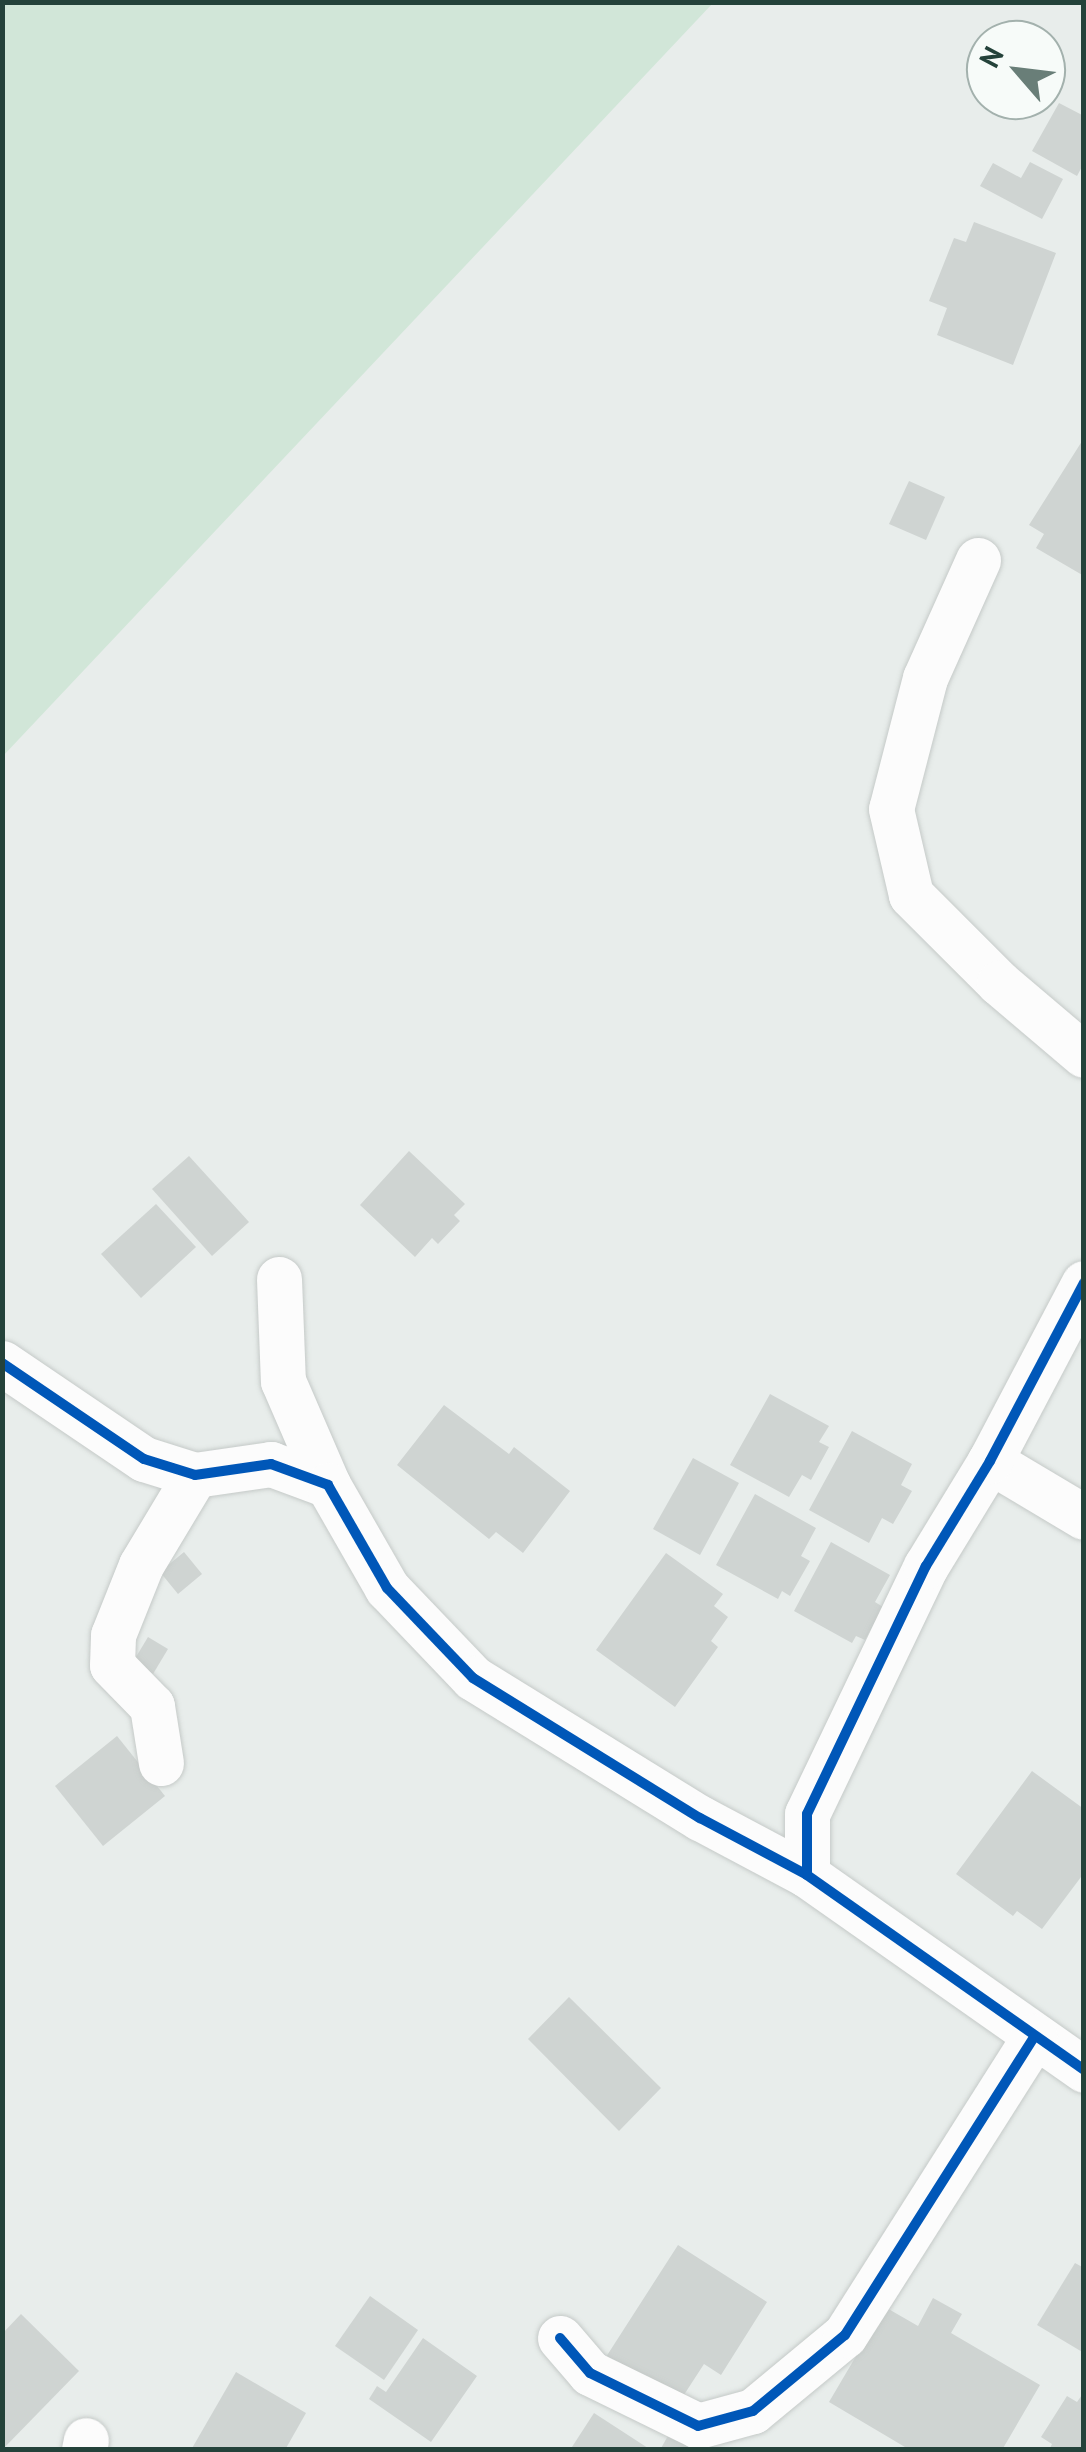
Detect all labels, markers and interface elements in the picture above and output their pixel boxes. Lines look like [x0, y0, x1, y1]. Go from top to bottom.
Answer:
north arrow [966, 20, 1066, 120]
text: N [970, 40, 1011, 73]

